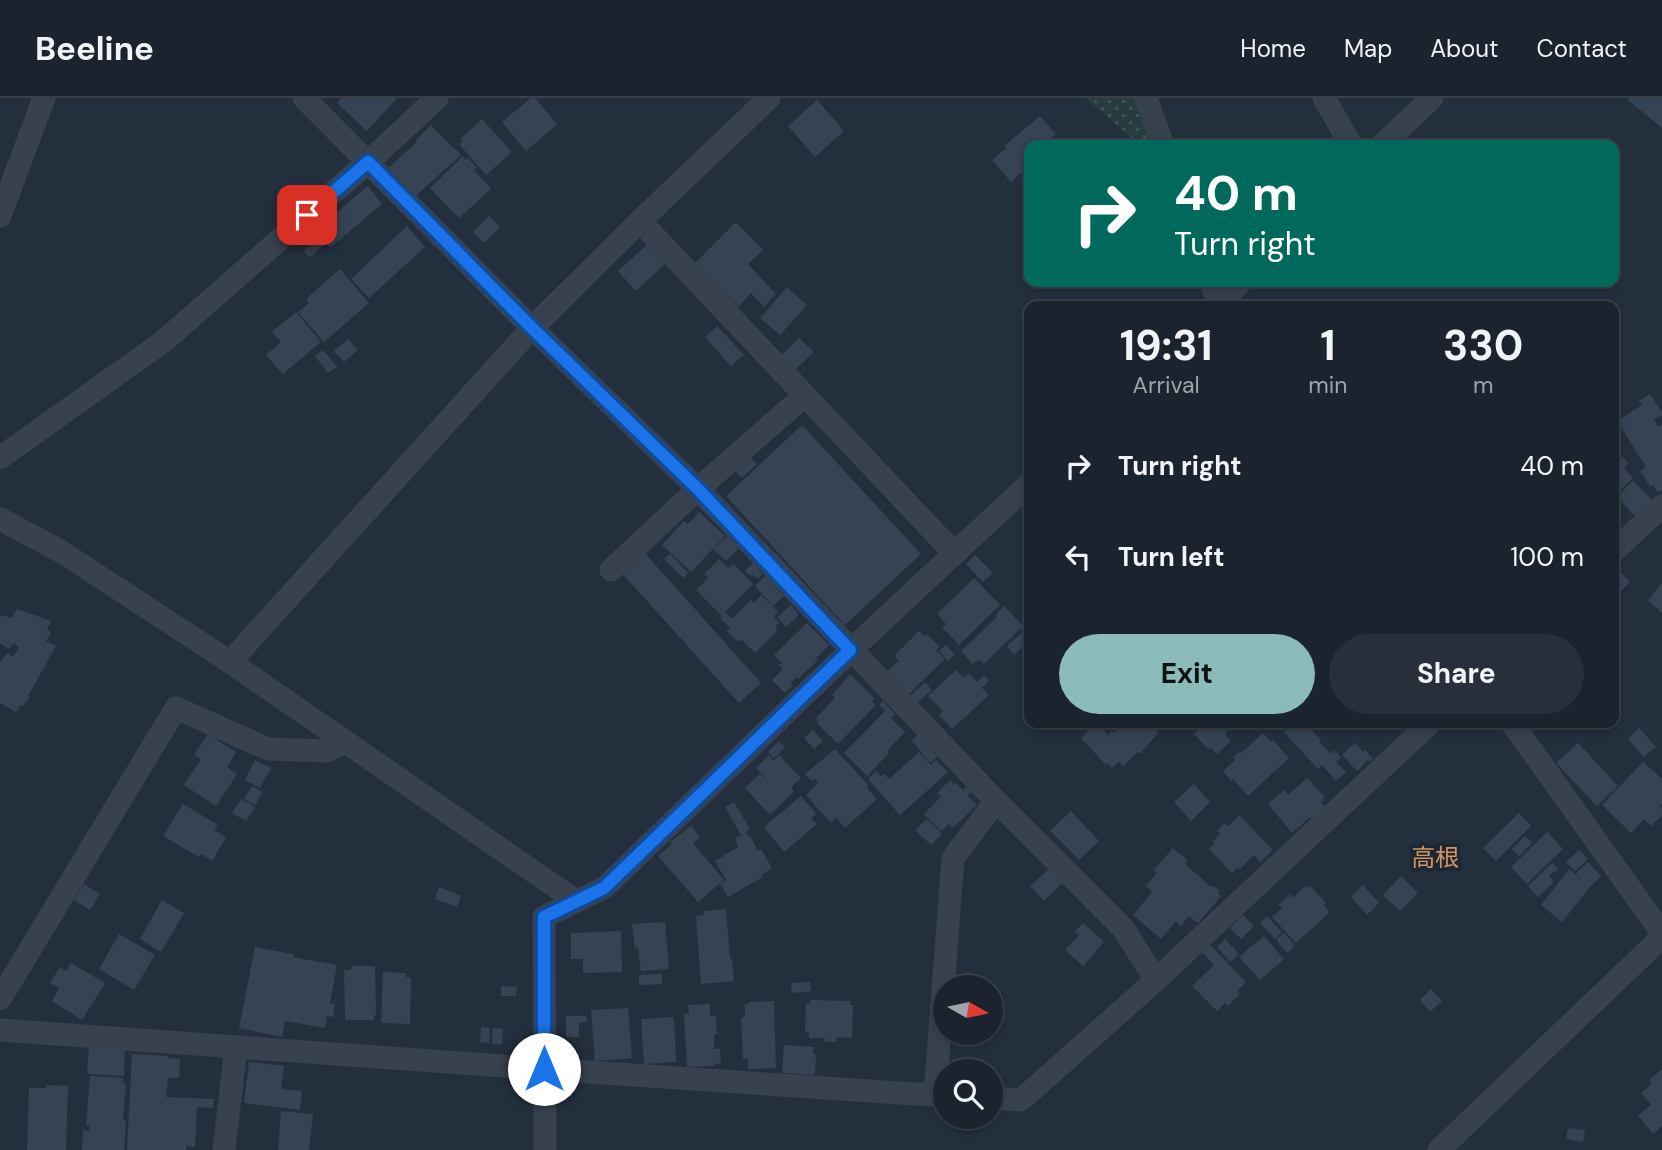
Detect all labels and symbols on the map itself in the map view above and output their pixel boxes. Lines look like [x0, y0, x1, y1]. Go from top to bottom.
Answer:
pin [277, 185, 337, 245]
district label: 高根 [1411, 842, 1459, 873]
north arrow [933, 975, 1003, 1045]
position arrow [507, 1032, 581, 1106]

